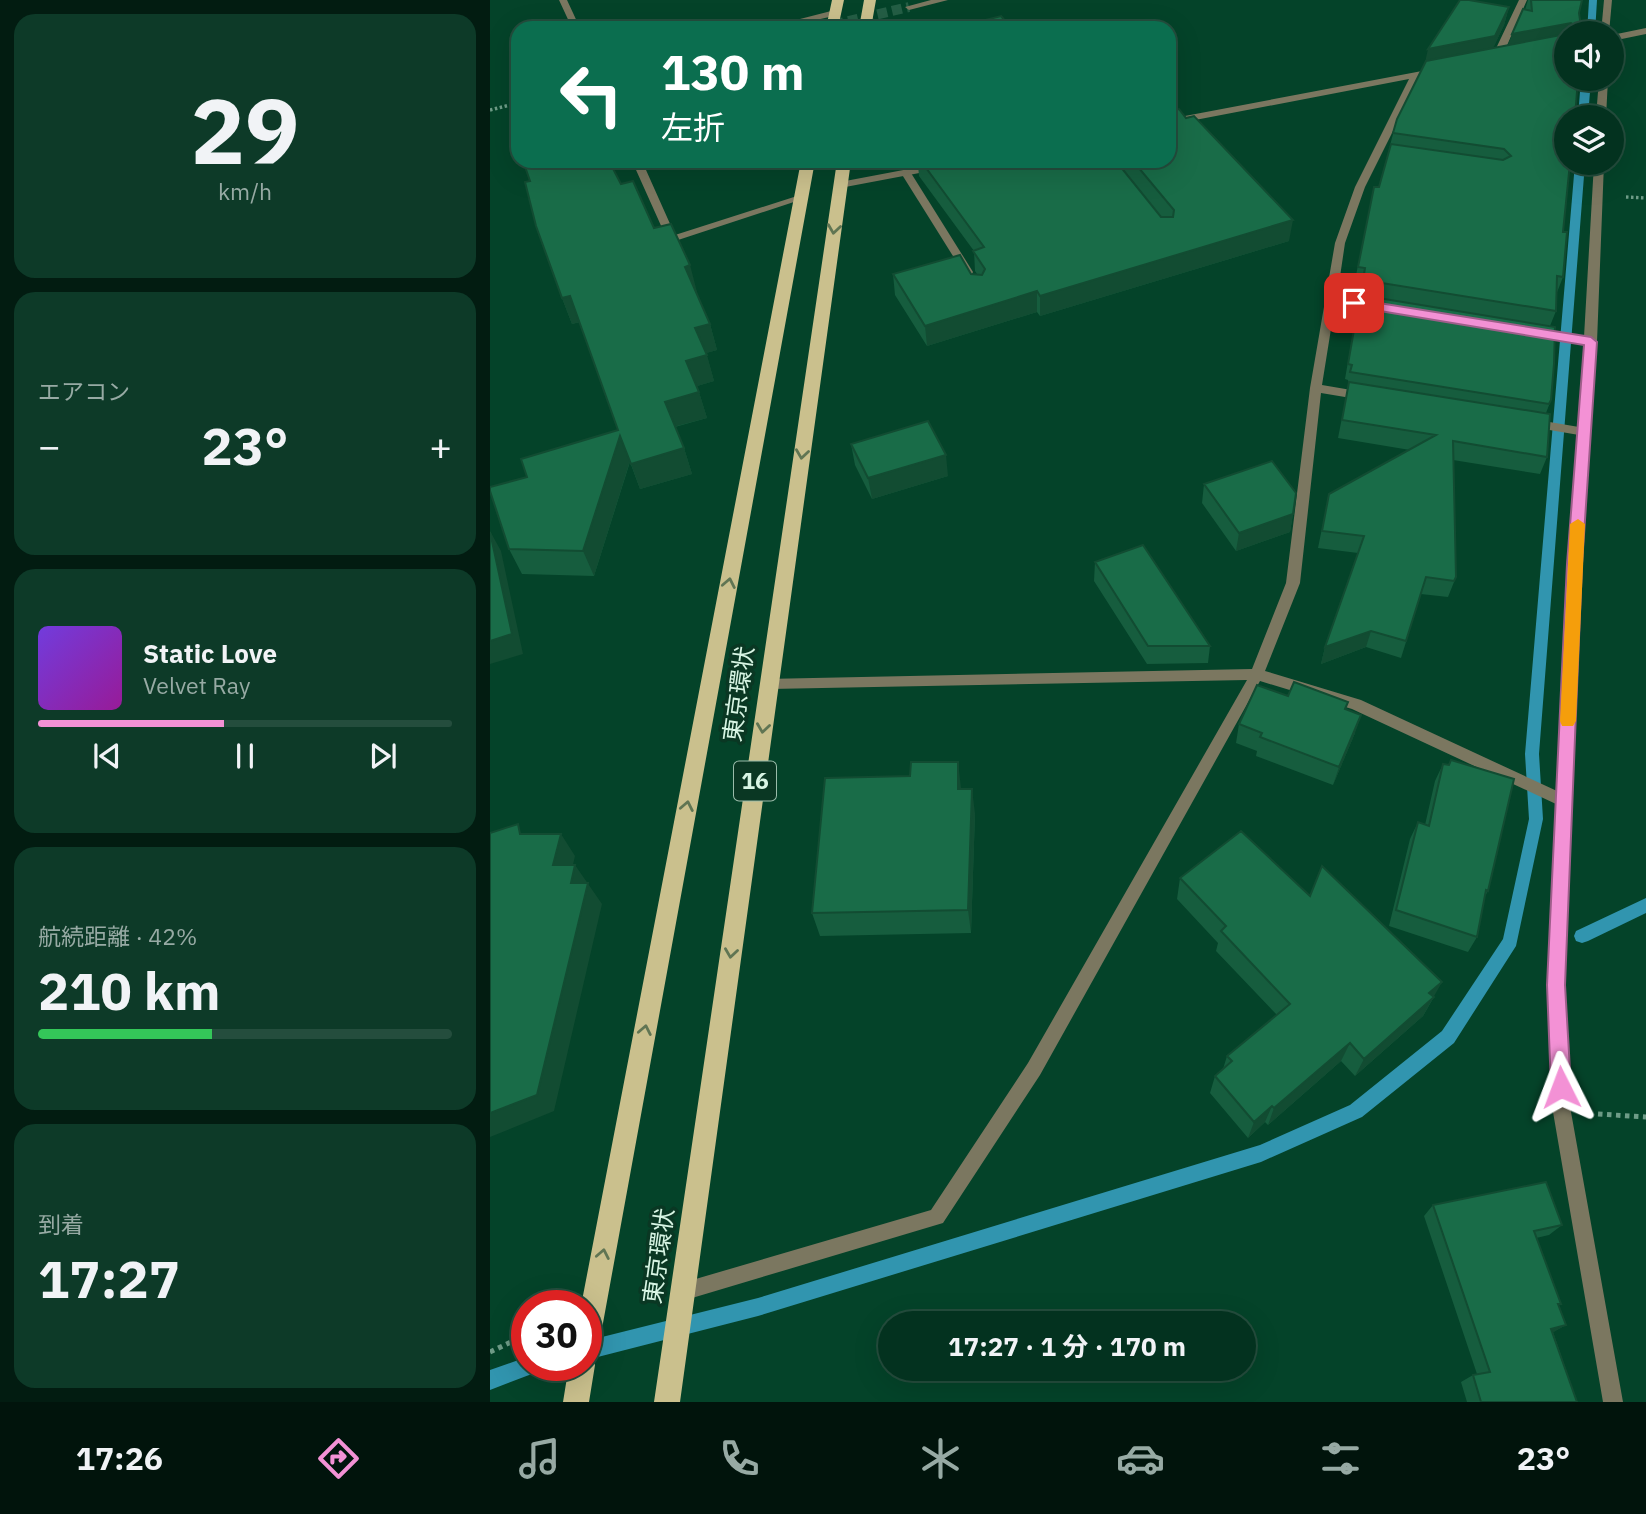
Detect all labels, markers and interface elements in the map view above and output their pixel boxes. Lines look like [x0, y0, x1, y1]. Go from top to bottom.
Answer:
map controls [1554, 21, 1624, 175]
button: sound [1554, 21, 1624, 91]
text: 130 m [661, 40, 805, 103]
icon: left [546, 49, 637, 140]
text: 29 [190, 71, 300, 189]
button: layers [1554, 105, 1624, 175]
text: 左折 [661, 106, 725, 148]
text: km/h [218, 176, 272, 206]
one-way arrow [826, 223, 841, 234]
pin [1324, 273, 1384, 333]
icon: arrive [1335, 284, 1373, 322]
text: エアコン [38, 376, 130, 406]
text: 23° [202, 412, 288, 479]
text: − [38, 421, 61, 470]
text: + [429, 421, 452, 470]
one-way arrow [795, 448, 810, 460]
one-way arrow [721, 577, 736, 589]
text: Static Love [143, 636, 277, 670]
street label: 東京環状 [715, 644, 761, 744]
text: Velvet Ray [143, 670, 250, 700]
one-way arrow [756, 722, 771, 733]
icon: previous [88, 737, 126, 775]
icon: pause [226, 737, 264, 775]
icon: next [364, 737, 402, 775]
road number: 16 [734, 762, 776, 800]
one-way arrow [679, 800, 694, 812]
text: 航続距離 · 42% [38, 921, 197, 951]
one-way arrow [723, 947, 738, 959]
text: 210 km [38, 957, 220, 1024]
one-way arrow [637, 1024, 652, 1036]
position arrow [1524, 1050, 1598, 1124]
street label: 東京環状 [635, 1206, 681, 1306]
text: 到着 [38, 1209, 84, 1239]
text: 17:27 [38, 1245, 180, 1312]
one-way arrow [595, 1248, 610, 1260]
speed limit sign: 30 [511, 1290, 602, 1381]
text: 17:27 · 1 分 · 170 m [948, 1329, 1186, 1363]
icon: directions [314, 1434, 363, 1483]
icon: music [515, 1434, 564, 1483]
icon: phone [715, 1434, 764, 1483]
icon: climate [916, 1434, 965, 1483]
icon: car [1116, 1434, 1165, 1483]
icon: filters [1316, 1434, 1365, 1483]
text: 17:26 [76, 1437, 163, 1479]
text: 23° [1517, 1437, 1570, 1479]

